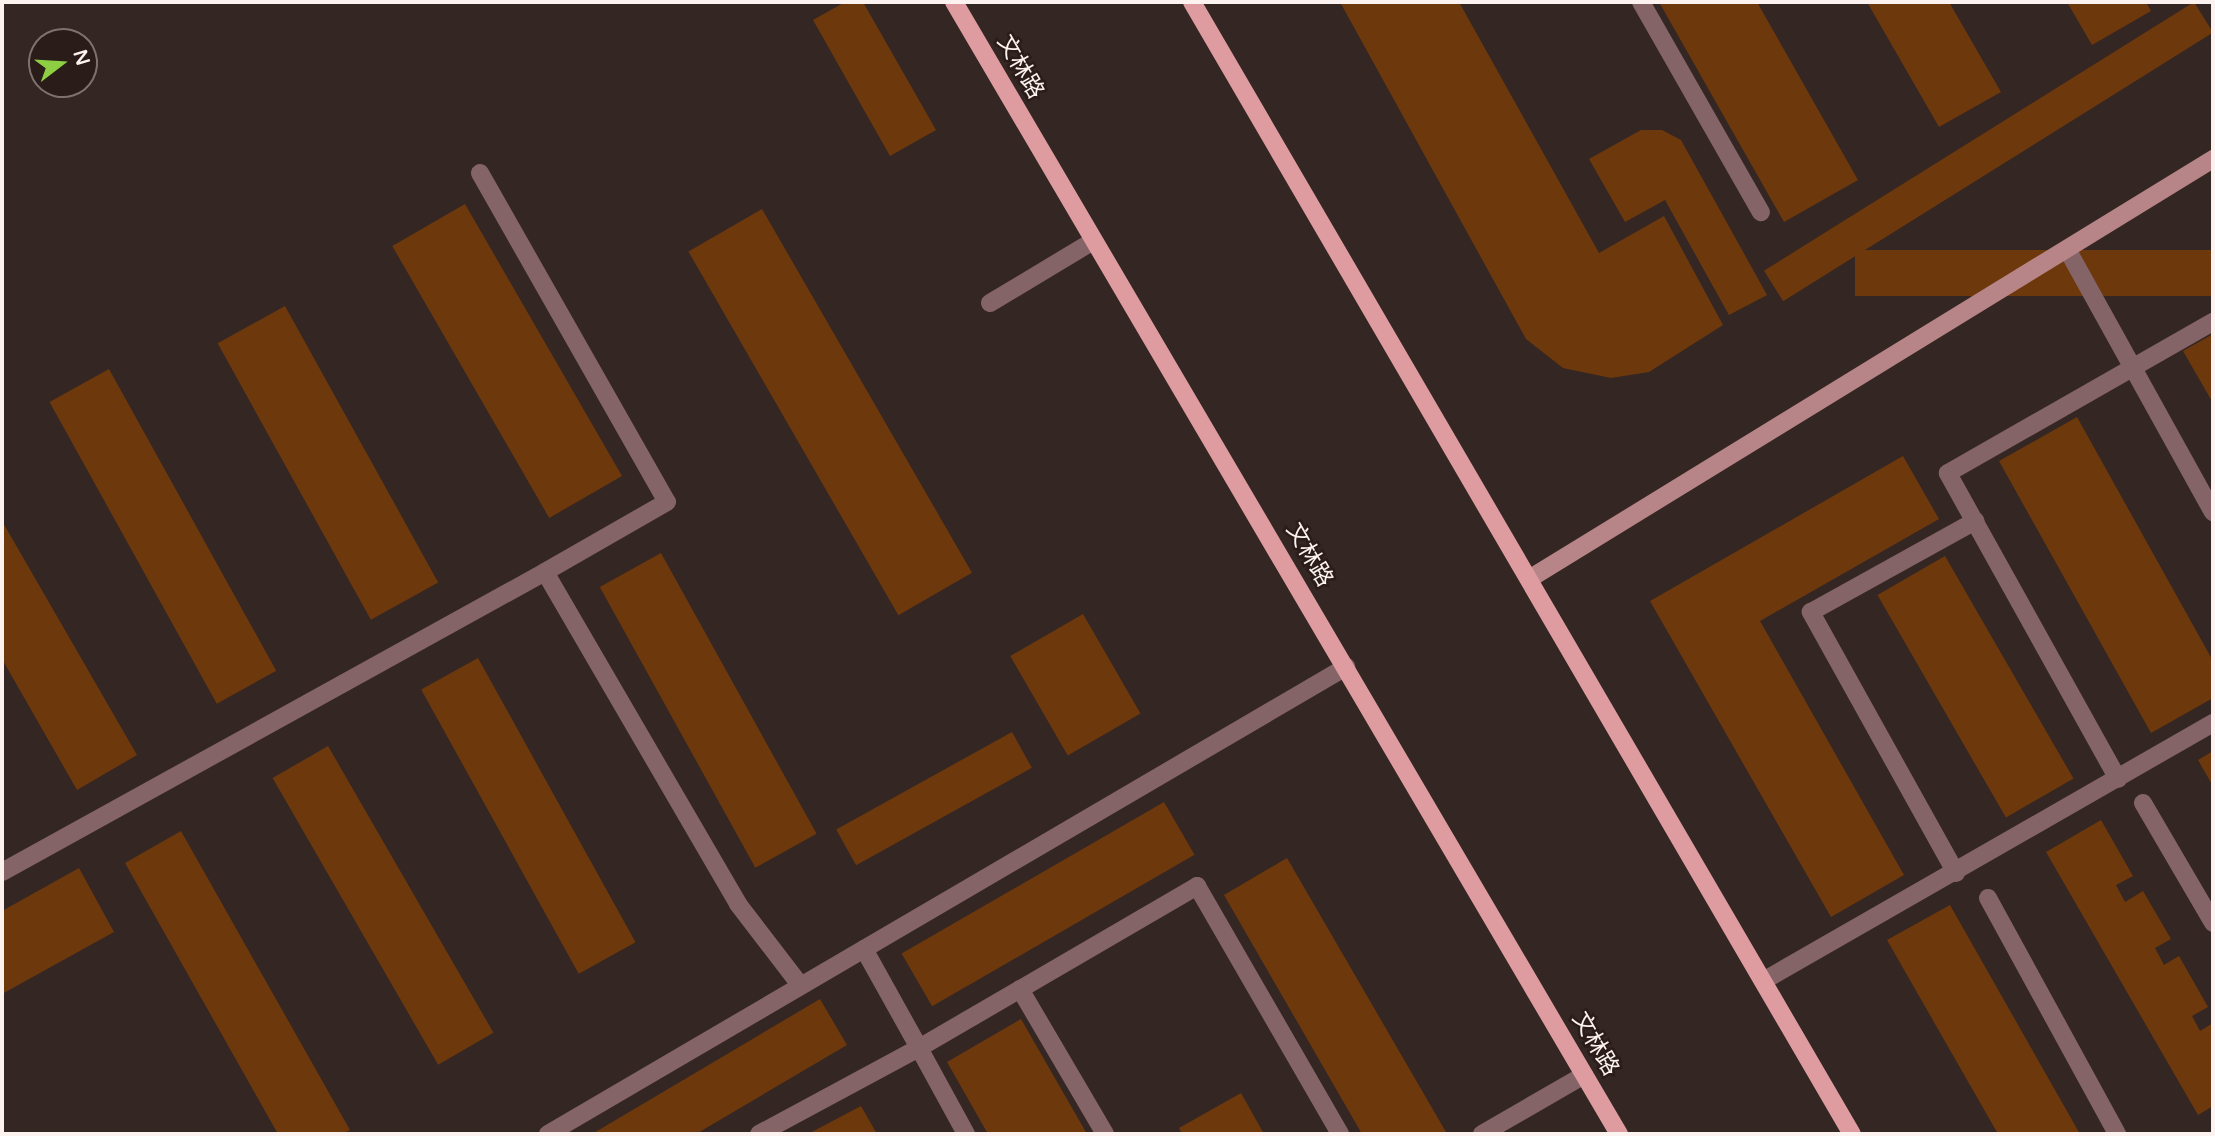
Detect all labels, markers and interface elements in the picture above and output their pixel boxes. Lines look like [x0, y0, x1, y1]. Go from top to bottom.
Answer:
north arrow [28, 28, 98, 98]
street label: 文林路 [991, 30, 1049, 104]
text: N [68, 47, 94, 68]
street label: 文林路 [1280, 518, 1338, 592]
street label: 文林路 [1566, 1007, 1624, 1081]

